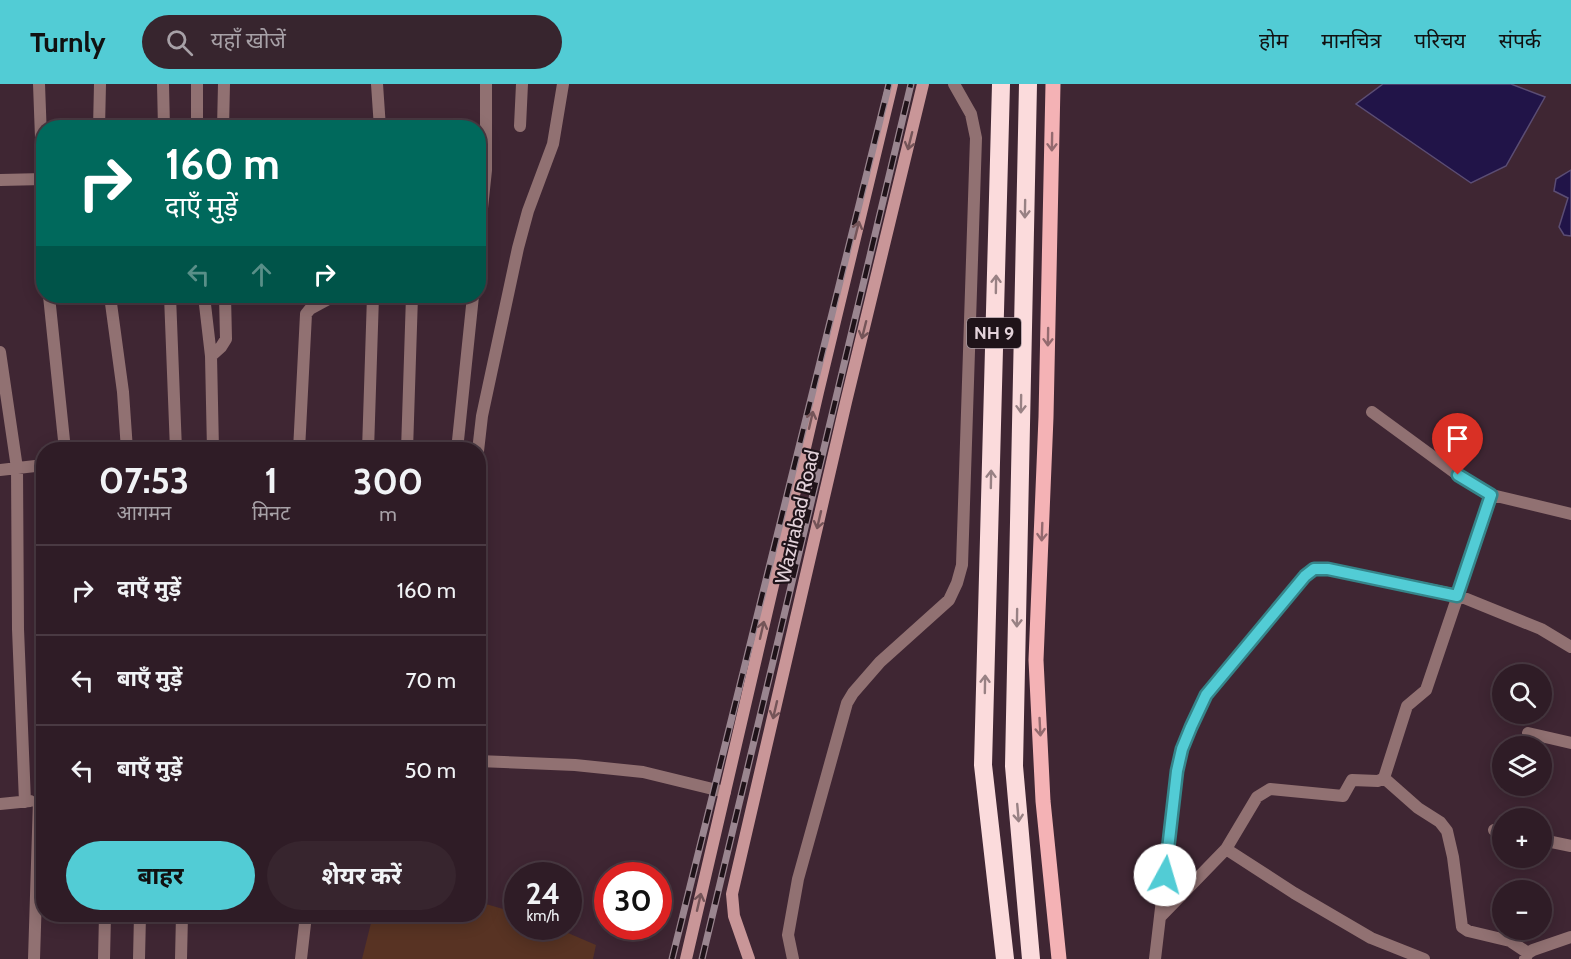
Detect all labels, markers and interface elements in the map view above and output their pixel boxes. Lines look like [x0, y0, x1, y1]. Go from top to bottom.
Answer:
search box [142, 15, 562, 69]
text: Turnly [30, 25, 106, 59]
icon: search [163, 26, 196, 59]
text: यहाँ खोजें [211, 27, 286, 54]
text: होम [1259, 28, 1288, 53]
text: मानचित्र [1321, 28, 1381, 53]
text: परिचय [1414, 28, 1466, 53]
text: संपर्क [1499, 28, 1541, 53]
one-way arrow [903, 131, 915, 150]
one-way arrow [1046, 132, 1058, 152]
text: 160 m [165, 138, 280, 190]
icon: right [66, 144, 144, 222]
text: दाएँ मुड़ें [165, 190, 238, 223]
one-way arrow [1019, 199, 1031, 219]
one-way arrow [852, 221, 863, 240]
icon: left [182, 258, 215, 291]
icon: ahead [245, 258, 278, 291]
icon: right [308, 258, 341, 291]
one-way arrow [990, 275, 1001, 295]
road number: NH 9 [967, 318, 1021, 348]
one-way arrow [857, 321, 869, 340]
one-way arrow [1042, 327, 1054, 347]
one-way arrow [1015, 394, 1027, 414]
one-way arrow [806, 411, 818, 430]
pin [1432, 413, 1483, 475]
icon: arrive [1441, 422, 1474, 455]
street label: Wazirabad Road [770, 448, 824, 586]
text: 07:53 [99, 458, 189, 502]
text: 1 [264, 458, 278, 502]
text: 300 [353, 459, 423, 503]
one-way arrow [985, 470, 996, 490]
text: आगमन [117, 501, 171, 525]
text: मिनट [252, 501, 290, 525]
text: m [379, 502, 397, 526]
one-way arrow [813, 510, 824, 529]
one-way arrow [1036, 522, 1047, 542]
icon: right [66, 574, 99, 607]
text: दाएँ मुड़ें [117, 575, 181, 602]
text: 160 m [397, 577, 456, 604]
one-way arrow [1011, 608, 1023, 628]
one-way arrow [757, 621, 769, 640]
icon: left [66, 664, 99, 697]
map controls [1492, 664, 1552, 940]
button: search [1492, 664, 1552, 724]
text: बाएँ मुड़ें [117, 665, 182, 692]
text: 70 m [406, 667, 456, 694]
one-way arrow [980, 675, 991, 695]
one-way arrow [769, 700, 780, 719]
one-way arrow [1034, 717, 1045, 737]
button: layers [1492, 736, 1552, 796]
icon: left [66, 754, 99, 787]
text: बाएँ मुड़ें [117, 755, 182, 782]
text: 50 m [404, 757, 456, 784]
one-way arrow [1013, 802, 1024, 822]
button: + [1492, 808, 1552, 868]
button: बाहर [66, 841, 255, 910]
button: शेयर करें [267, 841, 456, 910]
position arrow [1133, 843, 1197, 907]
speed limit sign: 30 [594, 862, 672, 940]
text: 24 [526, 875, 560, 912]
button: − [1492, 880, 1552, 940]
one-way arrow [694, 893, 706, 912]
text: km/h [527, 907, 559, 925]

